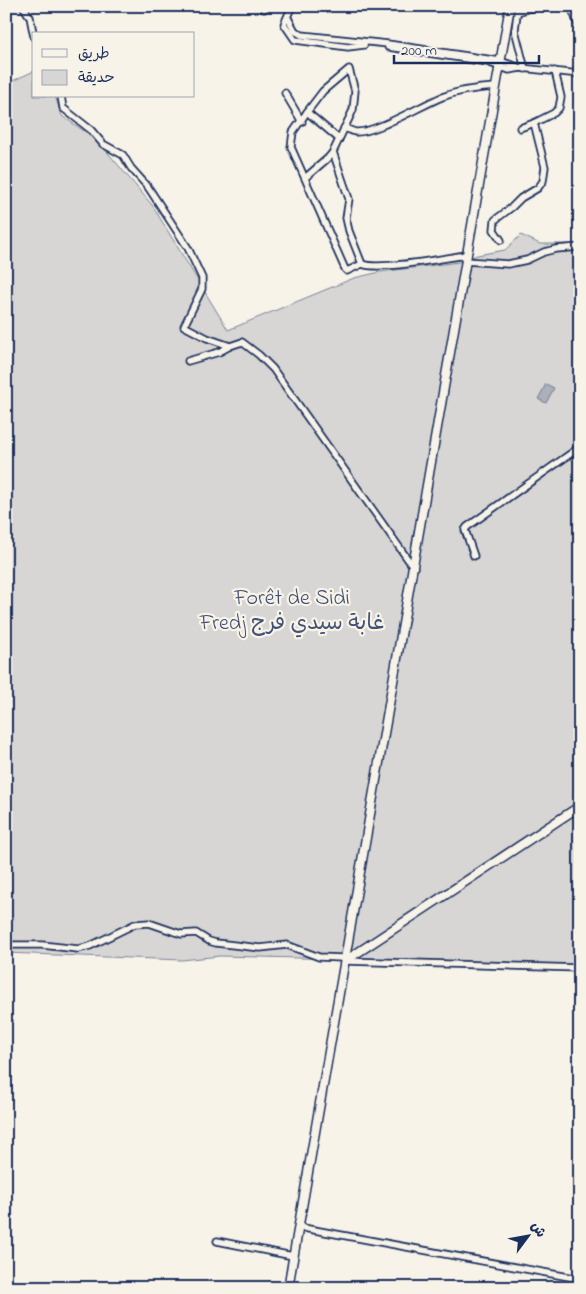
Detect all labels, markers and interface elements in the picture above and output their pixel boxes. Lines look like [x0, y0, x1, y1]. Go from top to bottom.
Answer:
legend [32, 32, 195, 98]
scale bar [394, 32, 538, 64]
text: 200 m [401, 40, 437, 62]
text: طريق [78, 43, 110, 65]
text: حديقة [78, 67, 115, 89]
park label: Forêt de Sidi Fredj غابة سيدي فرج [199, 583, 384, 640]
north arrow [504, 1212, 554, 1262]
text: ش [525, 1218, 551, 1242]

